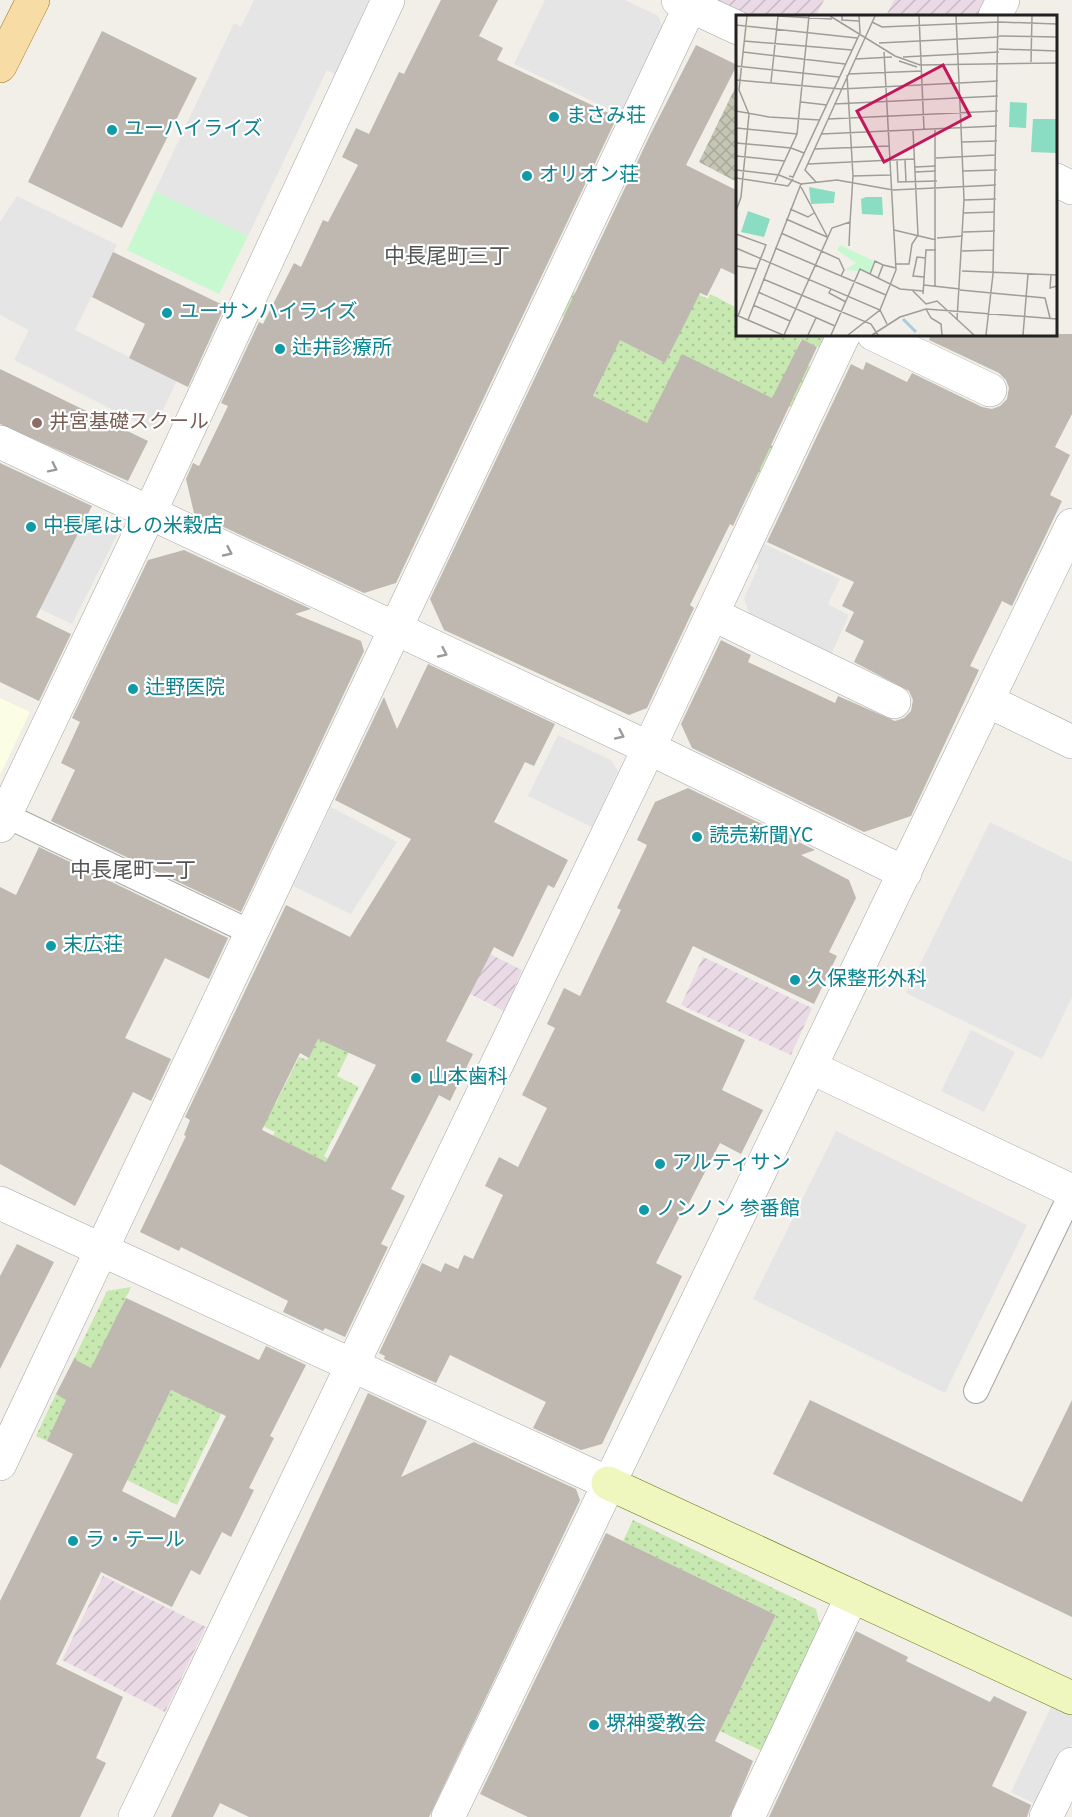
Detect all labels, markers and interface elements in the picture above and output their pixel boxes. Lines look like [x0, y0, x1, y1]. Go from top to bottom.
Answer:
inset map [736, 15, 1057, 336]
place label: まさみ荘 [566, 104, 646, 130]
marker: まさみ荘 [547, 110, 561, 124]
place label: ユーハイライズ [124, 117, 263, 143]
marker: ユーハイライズ [105, 123, 119, 137]
place label: オリオン荘 [539, 163, 639, 189]
marker: オリオン荘 [520, 169, 534, 183]
district label: 中長尾町三丁 [384, 244, 510, 271]
place label: ユーサンハイライズ [179, 300, 358, 326]
marker: ユーサンハイライズ [160, 306, 174, 320]
place label: 辻井診療所 [292, 336, 392, 362]
marker: 辻井診療所 [273, 342, 287, 356]
place label: 井宮基礎スクール [49, 410, 209, 436]
marker: 井宮基礎スクール [30, 416, 44, 430]
one-way arrow [46, 460, 57, 472]
place label: 中長尾はしの米穀店 [43, 514, 223, 540]
marker: 中長尾はしの米穀店 [24, 520, 38, 534]
one-way arrow [222, 545, 233, 557]
one-way arrow [436, 645, 447, 657]
place label: 辻野医院 [145, 676, 225, 702]
marker: 辻野医院 [126, 682, 140, 696]
one-way arrow [613, 727, 624, 739]
place label: 読売新聞YC [709, 824, 814, 850]
marker: 読売新聞YC [690, 830, 704, 844]
district label: 中長尾町二丁 [70, 858, 196, 885]
place label: 末広荘 [63, 933, 123, 959]
marker: 末広荘 [44, 939, 58, 953]
place label: 久保整形外科 [807, 967, 927, 993]
marker: 久保整形外科 [788, 973, 802, 987]
place label: 山本歯科 [428, 1065, 508, 1091]
marker: 山本歯科 [409, 1071, 423, 1085]
place label: アルティサン [672, 1151, 791, 1177]
marker: アルティサン [653, 1157, 667, 1171]
place label: ノンノン 参番館 [656, 1197, 800, 1223]
marker: ノンノン 参番館 [637, 1203, 651, 1217]
place label: ラ・テール [85, 1528, 185, 1554]
marker: ラ・テール [66, 1534, 80, 1548]
place label: 堺神愛教会 [606, 1712, 706, 1738]
marker: 堺神愛教会 [587, 1718, 601, 1732]

